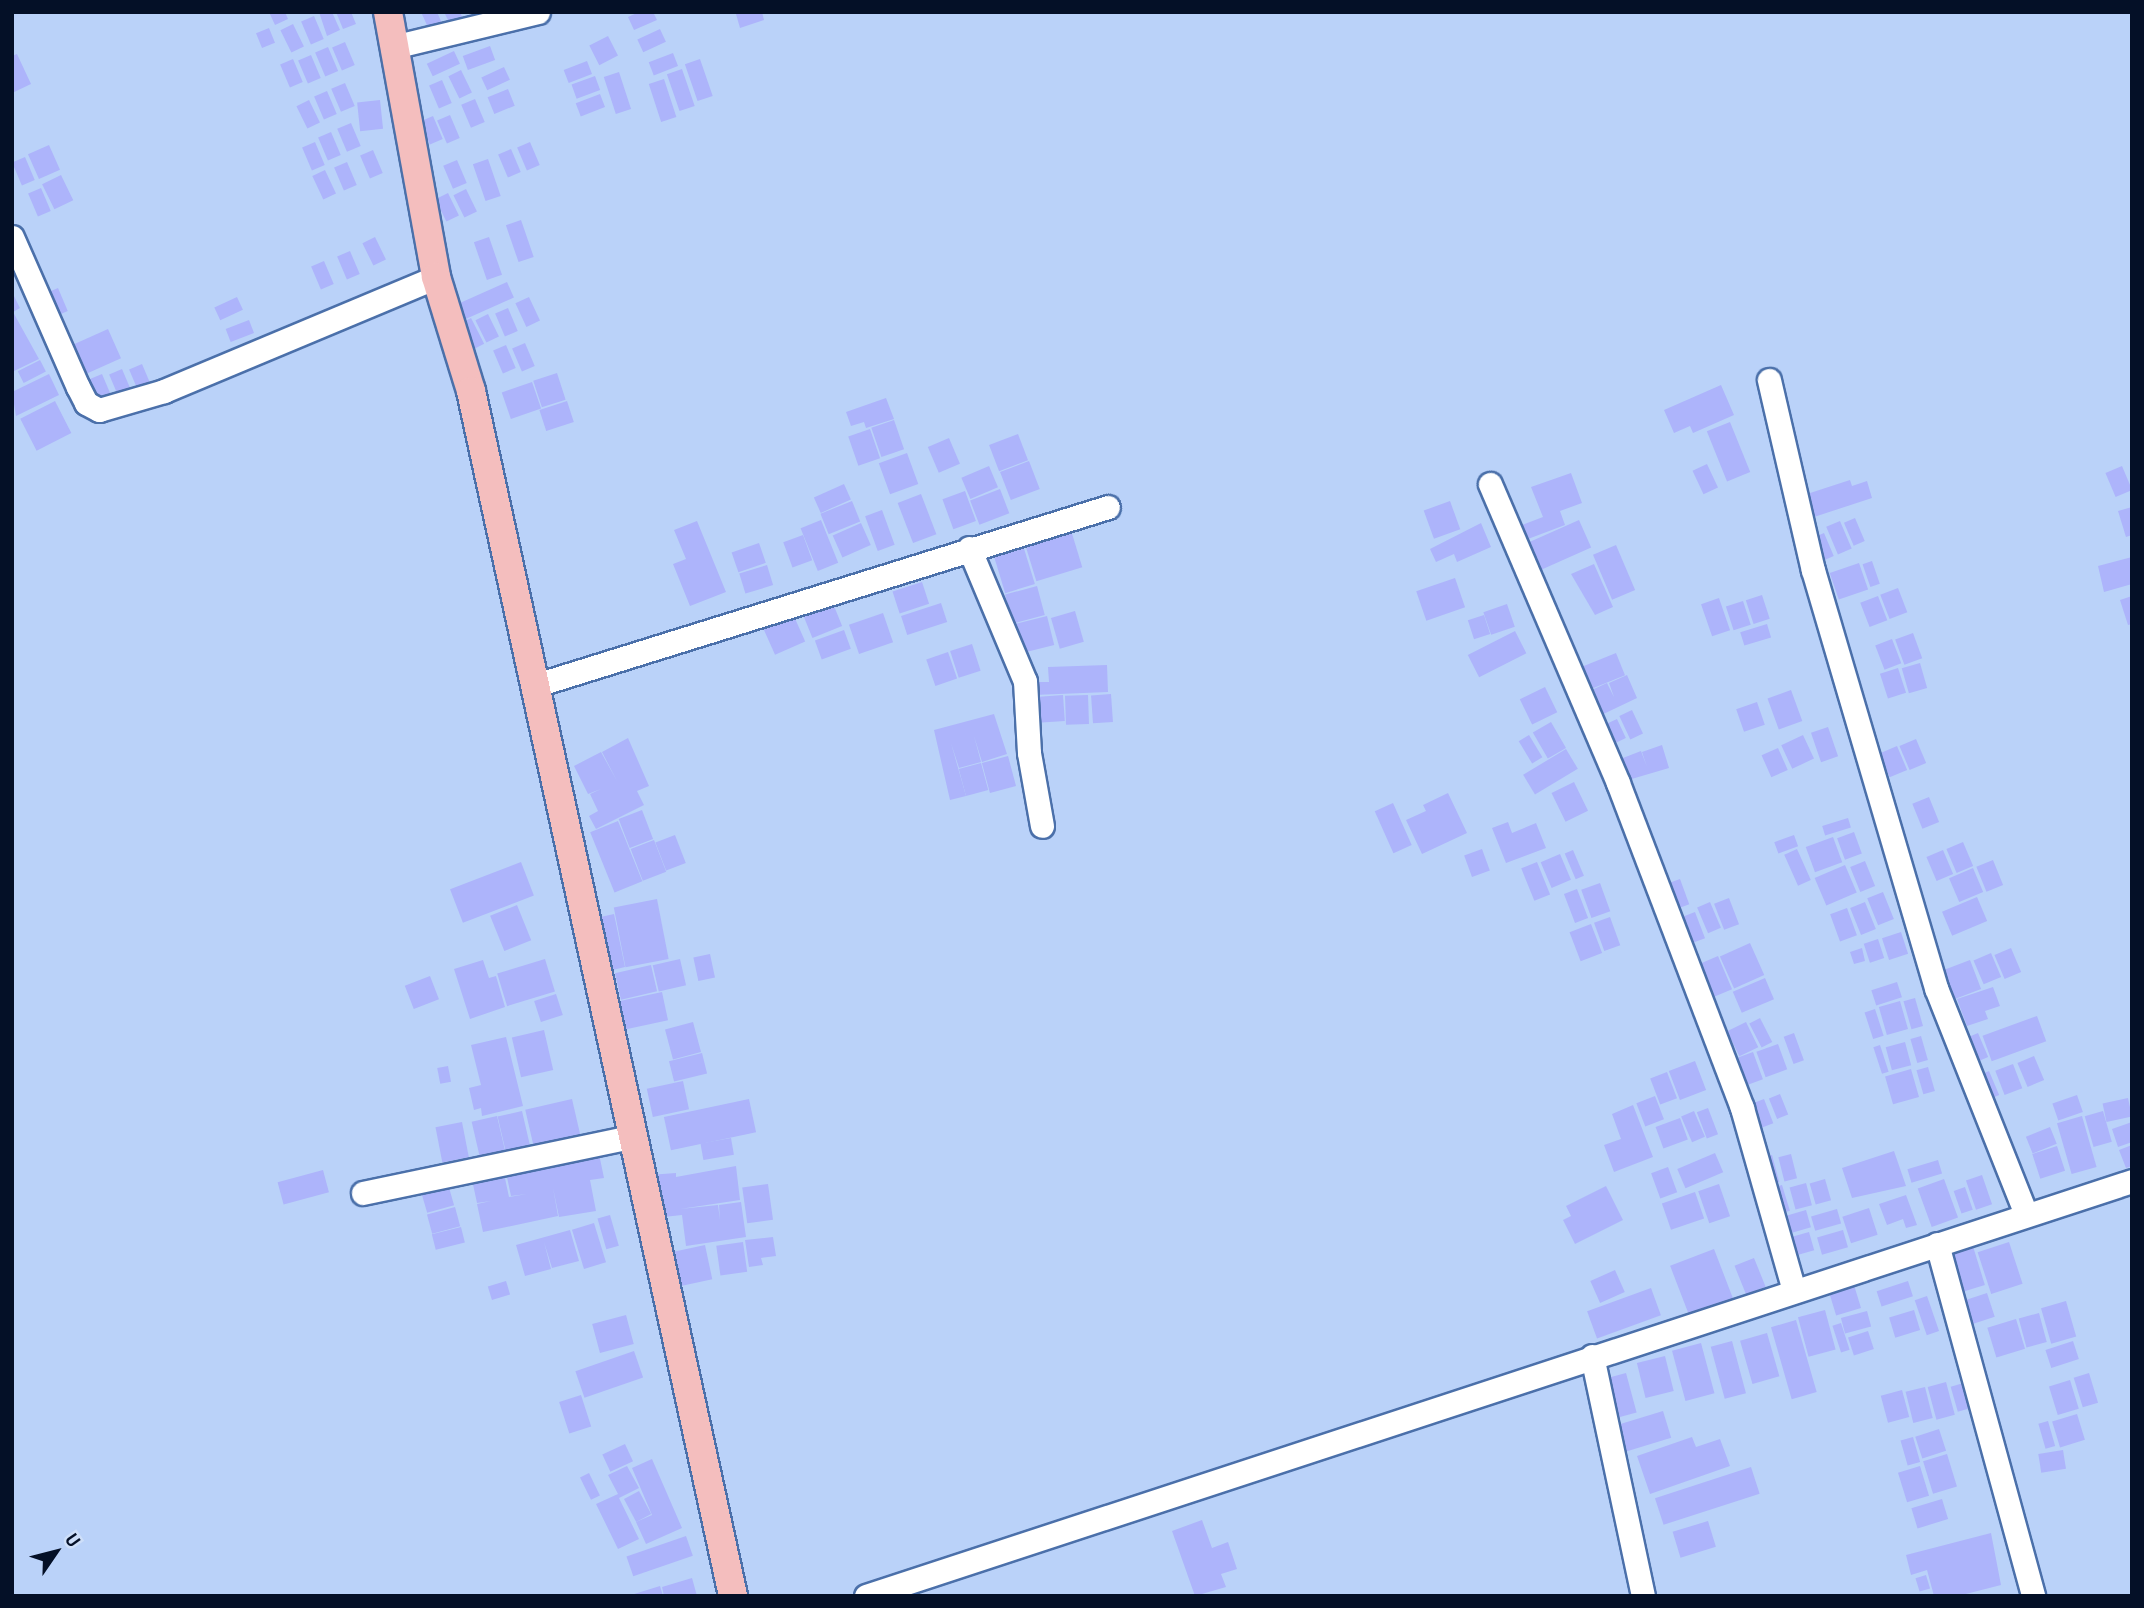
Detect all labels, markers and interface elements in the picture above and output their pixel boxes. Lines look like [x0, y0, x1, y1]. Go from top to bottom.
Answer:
north arrow [21, 1517, 91, 1587]
text: U [59, 1528, 87, 1552]

